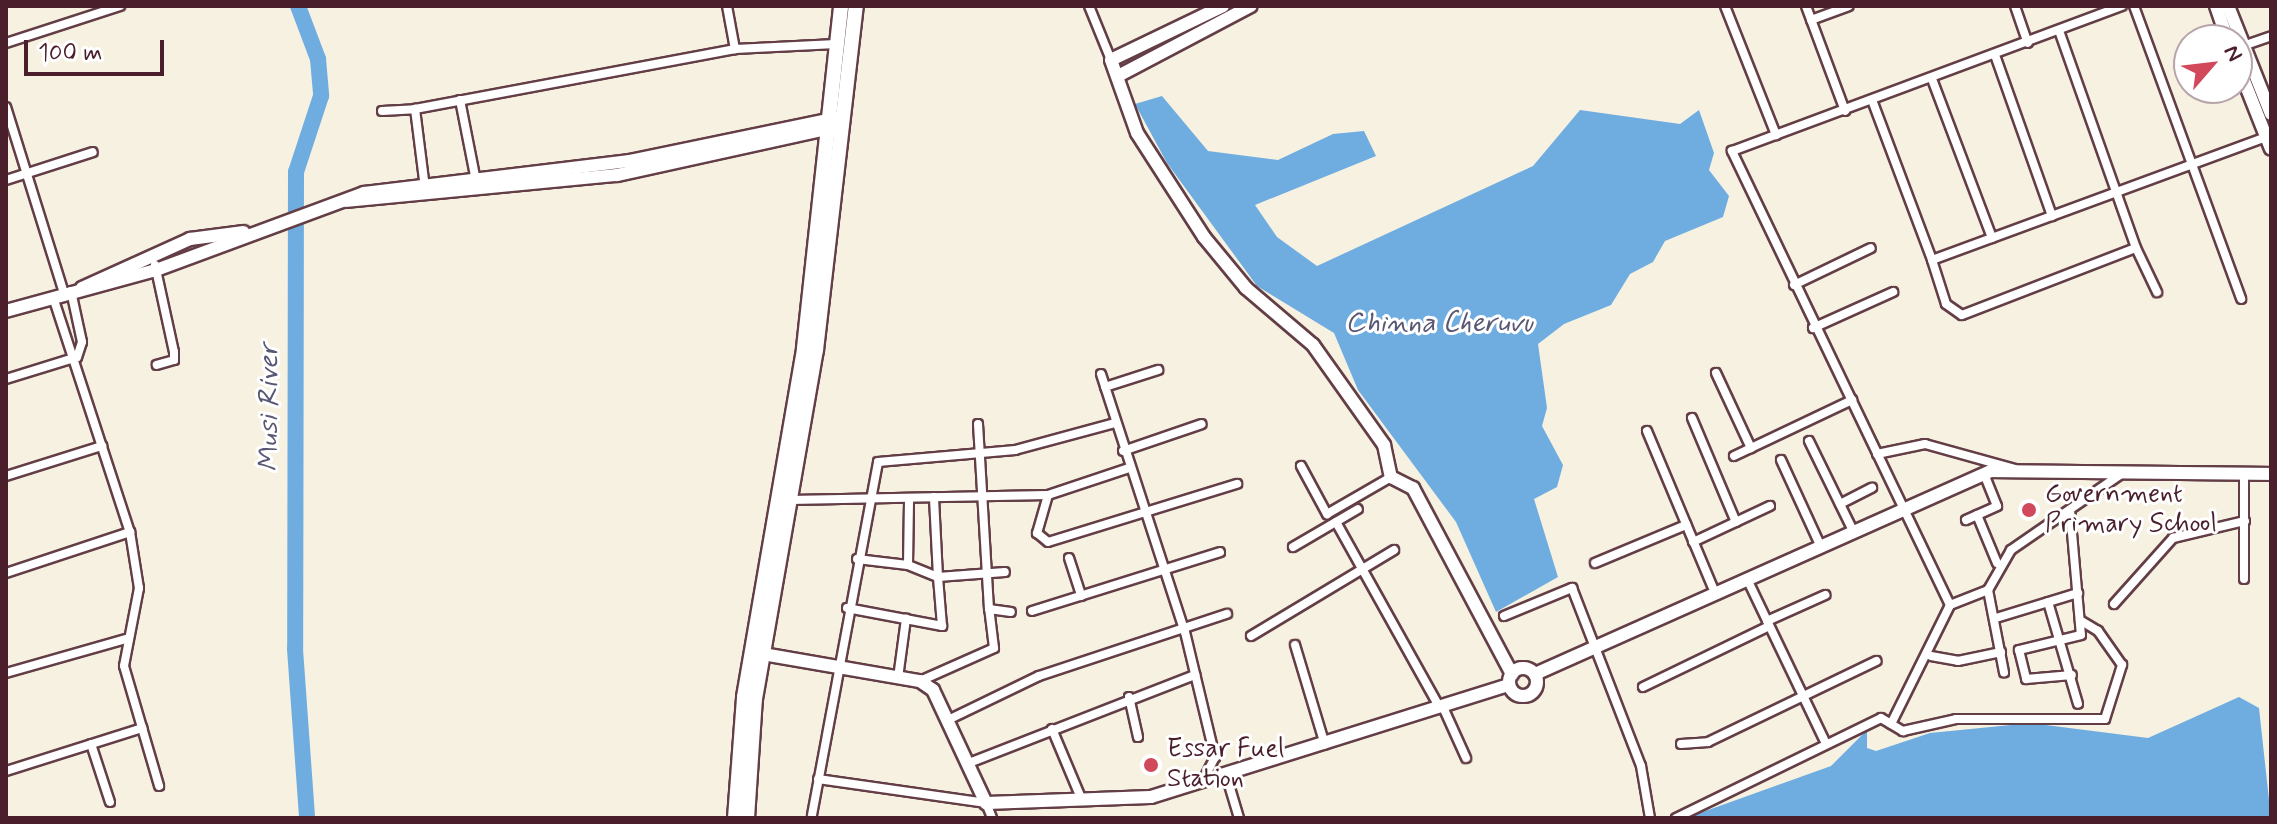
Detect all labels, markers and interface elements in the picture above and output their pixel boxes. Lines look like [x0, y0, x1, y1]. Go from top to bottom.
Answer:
scale bar [28, 24, 168, 74]
north arrow [2173, 24, 2253, 104]
text: 100 m [38, 38, 102, 69]
text: N [2217, 41, 2248, 67]
water label: Chinna Cheruvu [1341, 307, 1537, 341]
water label: Musi River [253, 345, 287, 471]
place label: Government Primary School [2045, 479, 2217, 540]
marker: Government Primary School [2020, 501, 2038, 519]
place label: Essar Fuel Station [1167, 734, 1281, 796]
marker: Essar Fuel Station [1142, 756, 1160, 774]

